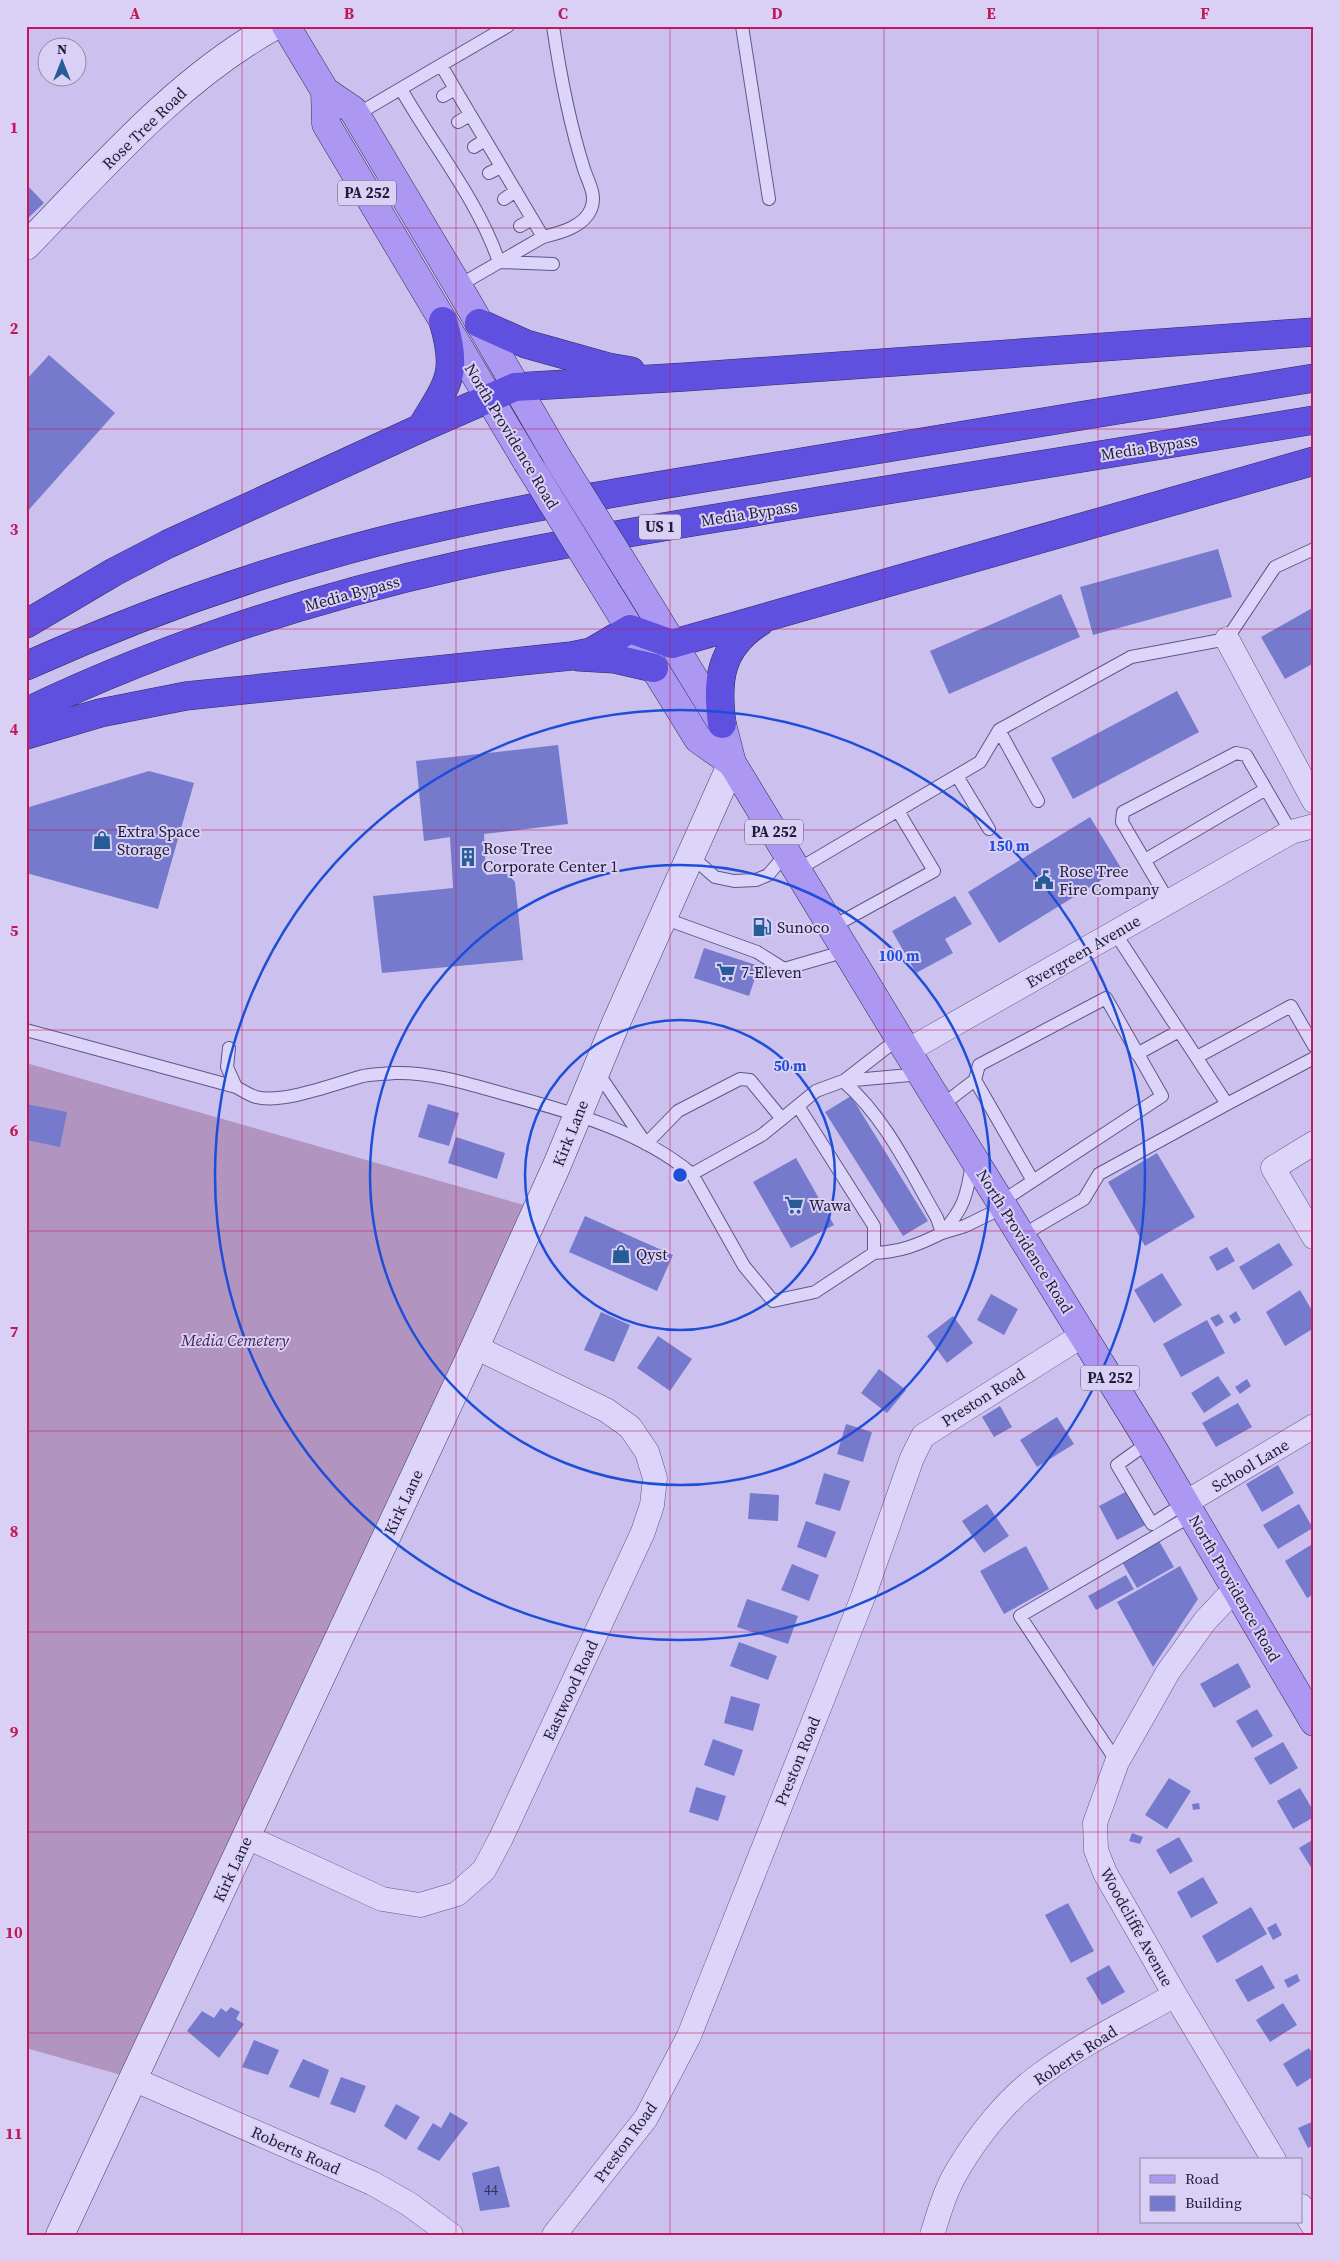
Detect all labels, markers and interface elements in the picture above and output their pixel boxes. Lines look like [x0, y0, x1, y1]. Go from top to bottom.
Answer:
text: A [130, 2, 141, 24]
text: B [344, 2, 355, 24]
text: C [558, 2, 568, 24]
text: D [771, 2, 783, 24]
text: E [986, 2, 996, 24]
text: F [1200, 2, 1210, 24]
north arrow [38, 38, 88, 88]
text: N [57, 39, 67, 59]
street label: Rose Tree Road [97, 82, 191, 174]
text: 1 [10, 116, 18, 138]
road number: PA 252 [338, 180, 396, 206]
text: 2 [10, 317, 19, 339]
street label: North Providence Road [460, 359, 564, 513]
street label: Media Bypass [1099, 429, 1199, 465]
street label: Media Bypass [699, 495, 799, 531]
road number: US 1 [639, 514, 681, 540]
text: 3 [10, 518, 19, 540]
street label: Media Bypass [302, 570, 402, 616]
text: 4 [10, 718, 19, 740]
place label: Extra Space Storage [117, 820, 200, 860]
road number: PA 252 [745, 820, 803, 844]
shop icon: Extra Space Storage [91, 829, 113, 851]
text: 150 m [988, 835, 1030, 856]
place label: Rose Tree Corporate Center 1 [483, 837, 618, 877]
building icon: Rose Tree Corporate Center 1 [457, 846, 479, 868]
place label: Rose Tree Fire Company [1059, 860, 1160, 900]
public building icon: Rose Tree Fire Company [1033, 869, 1055, 891]
street label: Evergreen Avenue [1022, 909, 1144, 993]
fuel station icon: Sunoco [751, 916, 773, 938]
place label: Sunoco [777, 916, 830, 938]
text: 5 [10, 919, 19, 941]
text: 100 m [878, 945, 920, 966]
supermarket icon: 7-Eleven [715, 961, 737, 983]
place label: 7-Eleven [741, 961, 802, 983]
text: 50 m [773, 1055, 807, 1076]
street label: Kirk Lane [547, 1096, 593, 1170]
text: 6 [10, 1119, 19, 1141]
street label: North Providence Road [972, 1165, 1078, 1317]
centre of rings [671, 1166, 689, 1184]
supermarket icon: Wawa [783, 1194, 805, 1216]
place label: Wawa [809, 1194, 852, 1216]
shop icon: Qyst [610, 1243, 632, 1265]
place label: Qyst [636, 1243, 668, 1265]
text: 7 [10, 1320, 19, 1342]
park label: Media Cemetery [180, 1329, 289, 1351]
street label: Preston Road [937, 1363, 1029, 1431]
road number: PA 252 [1081, 1366, 1139, 1390]
street label: School Lane [1207, 1433, 1293, 1497]
street label: Kirk Lane [378, 1466, 428, 1538]
street label: North Providence Road [1184, 1510, 1286, 1666]
text: 8 [10, 1520, 18, 1542]
street label: Eastwood Road [537, 1636, 603, 1744]
street label: Preston Road [769, 1713, 825, 1809]
text: 9 [10, 1721, 19, 1743]
street label: Kirk Lane [207, 1833, 257, 1905]
street label: Woodcliffe Avenue [1095, 1864, 1179, 1990]
text: 10 [5, 1921, 23, 1943]
street label: Roberts Road [1029, 2020, 1121, 2090]
street label: Preston Road [588, 2097, 662, 2187]
street label: Roberts Road [248, 2121, 344, 2179]
text: 11 [5, 2122, 23, 2144]
legend [1140, 2158, 1302, 2224]
text: Road [1185, 2168, 1219, 2189]
house number: 44 [484, 2180, 498, 2200]
text: Building [1185, 2192, 1242, 2213]

